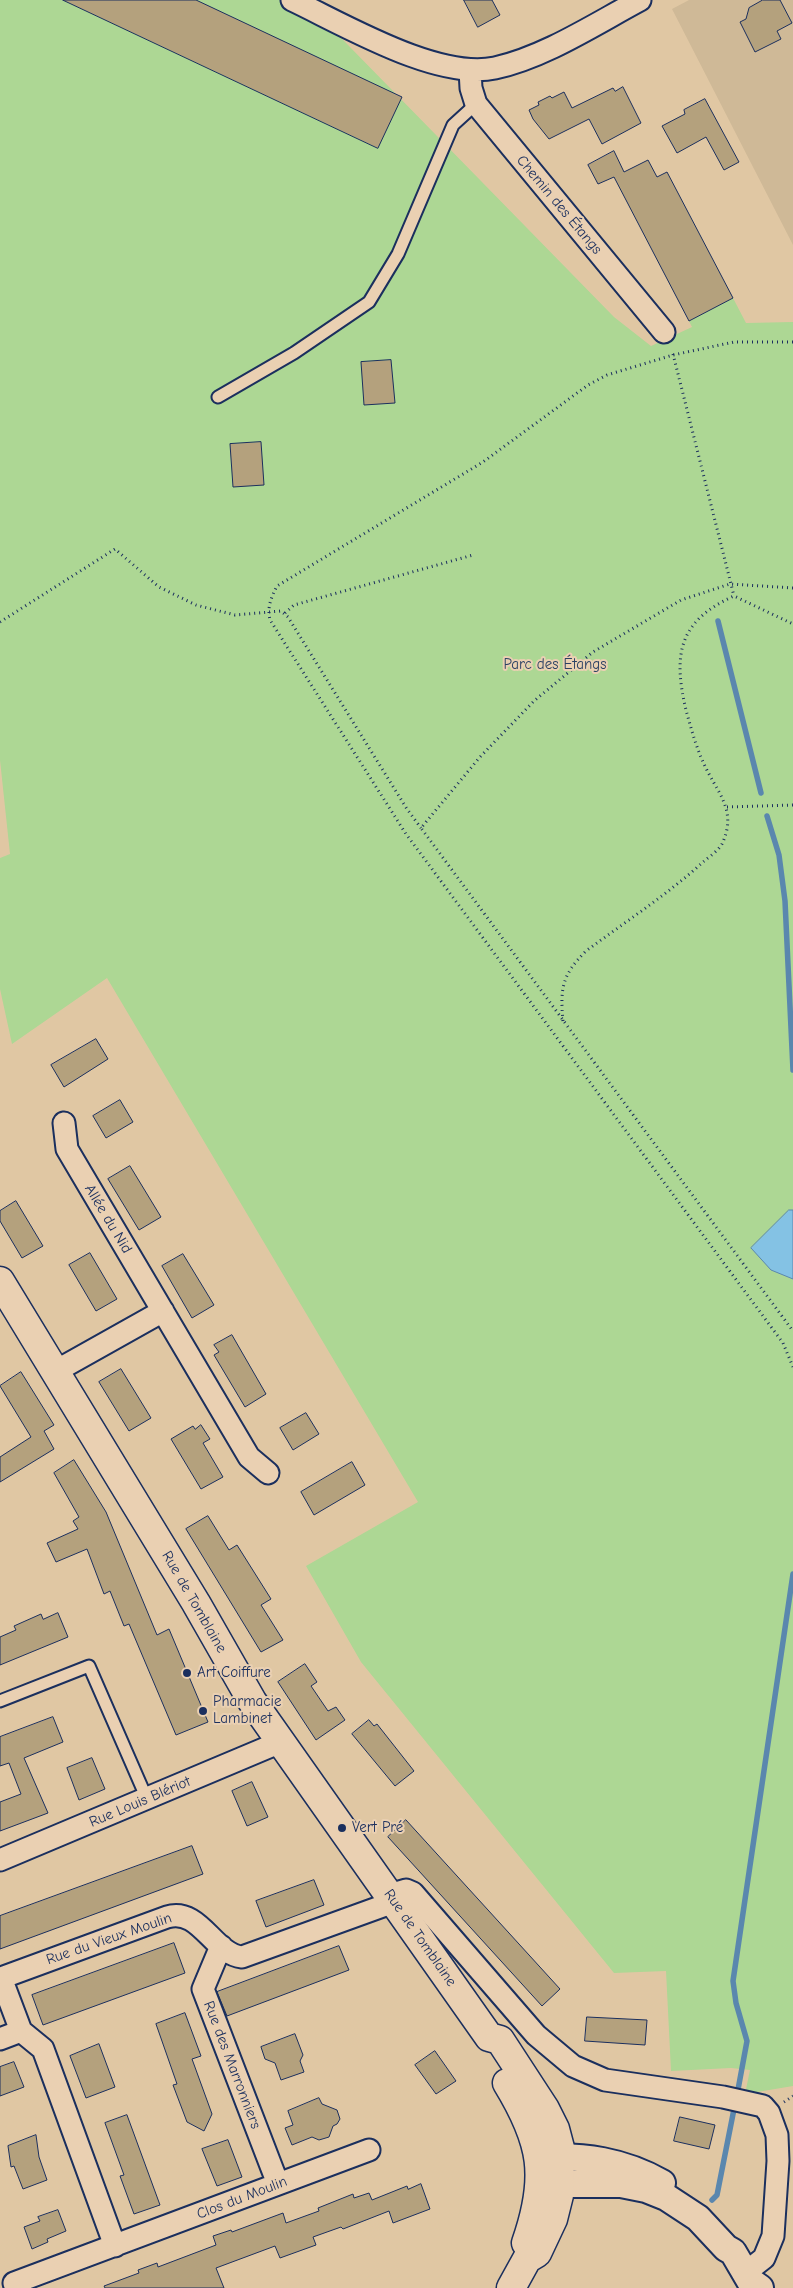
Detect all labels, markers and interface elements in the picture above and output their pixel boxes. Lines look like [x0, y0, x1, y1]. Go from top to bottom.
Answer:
street label: Chemin des Étangs [512, 152, 606, 258]
park label: Parc des Étangs [503, 656, 607, 674]
street label: Allée du Nid [80, 1181, 136, 1257]
street label: Rue de Tomblaine [158, 1548, 230, 1656]
place label: Art Coiffure [197, 1664, 271, 1682]
marker: Art Coiffure [181, 1667, 193, 1679]
place label: Pharmacie Lambinet [213, 1693, 281, 1728]
marker: Pharmacie Lambinet [197, 1705, 209, 1717]
street label: Rue Louis Blériot [87, 1773, 193, 1831]
place label: Vert Pré [352, 1819, 403, 1837]
marker: Vert Pré [336, 1822, 348, 1834]
street label: Rue de Tomblaine [380, 1886, 460, 1990]
street label: Rue du Vieux Moulin [44, 1909, 174, 1969]
street label: Rue des Marronniers [199, 1999, 265, 2131]
street label: Clos du Moulin [194, 2173, 290, 2223]

